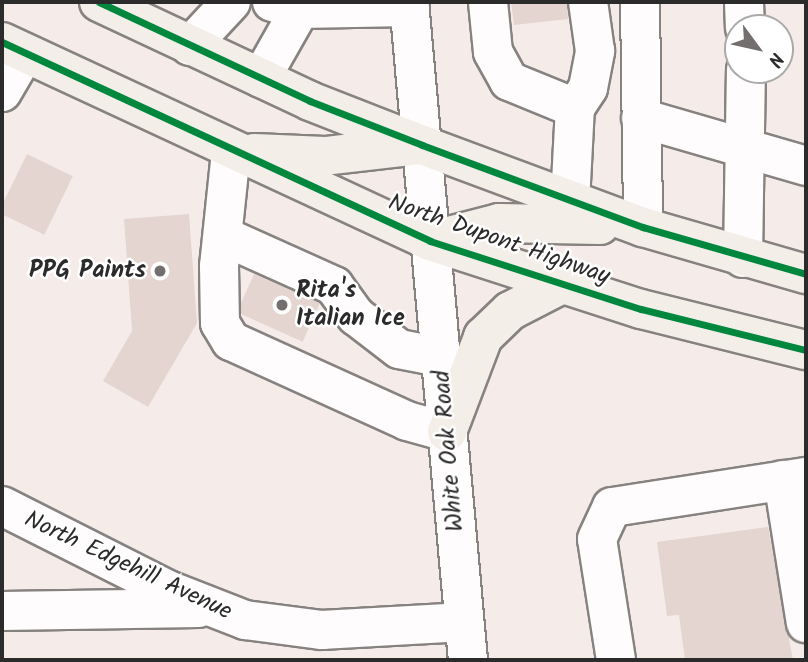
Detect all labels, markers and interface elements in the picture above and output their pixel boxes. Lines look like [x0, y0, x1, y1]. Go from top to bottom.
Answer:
north arrow [724, 14, 794, 84]
text: N [759, 46, 791, 73]
street label: North Dupont Highway [384, 189, 614, 291]
place label: PPG Paints [29, 257, 146, 285]
marker: PPG Paints [152, 263, 168, 279]
place label: Rita's Italian Ice [296, 277, 405, 333]
marker: Rita's Italian Ice [274, 297, 290, 313]
street label: White Oak Road [428, 369, 470, 533]
street label: North Edgehill Avenue [20, 505, 236, 627]

